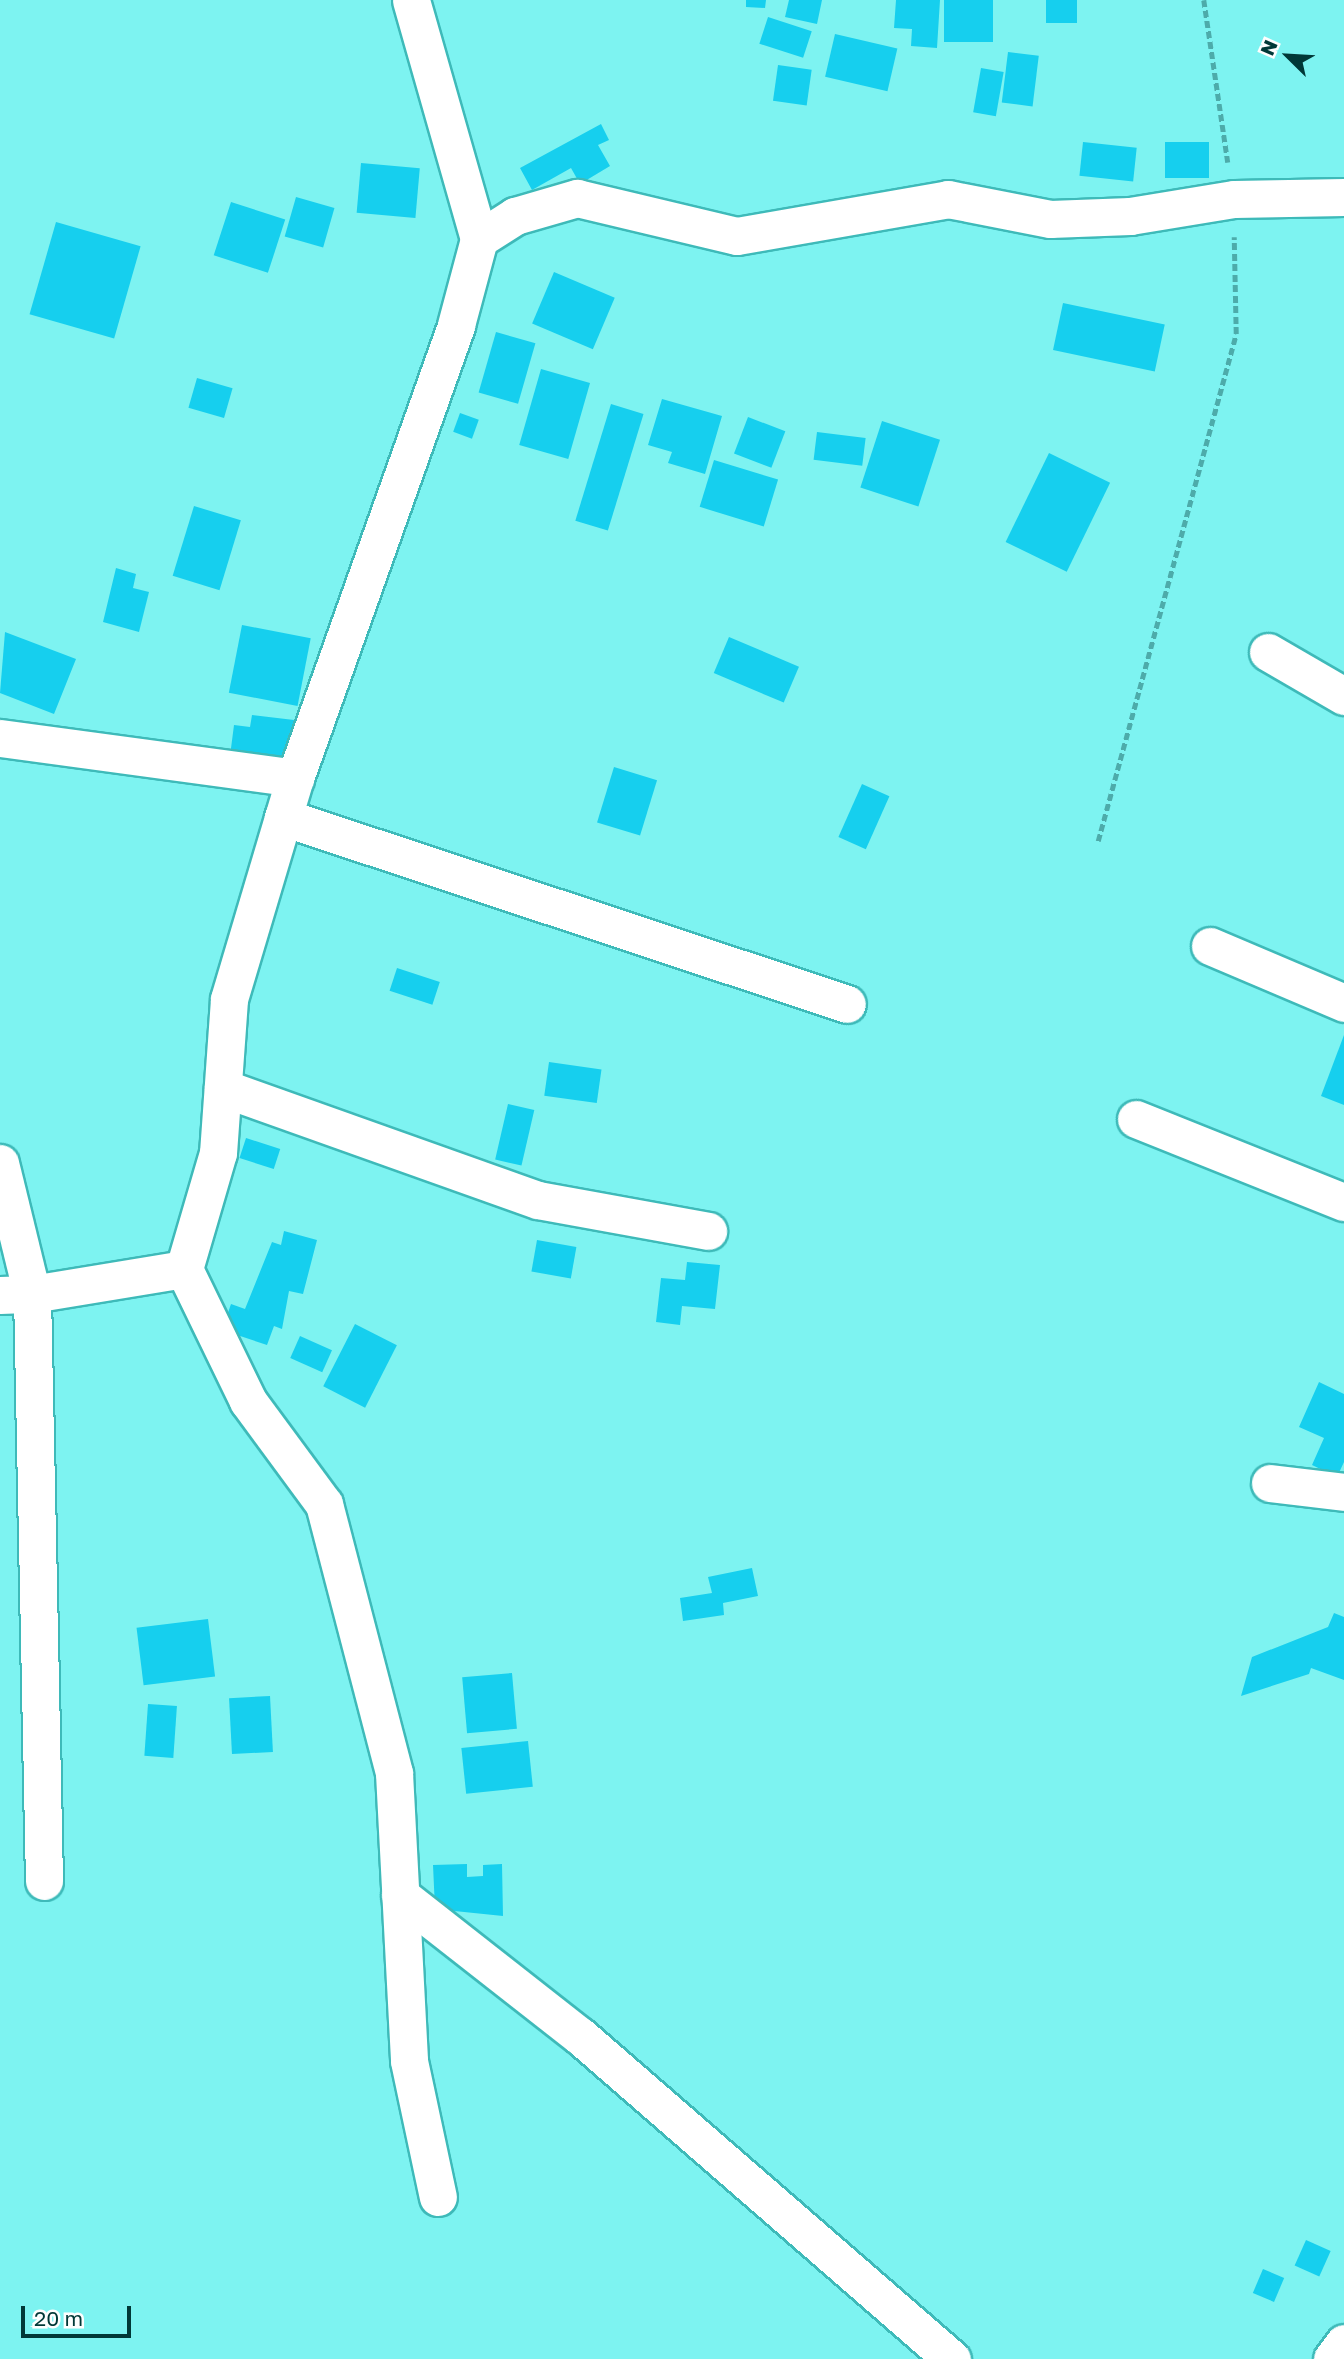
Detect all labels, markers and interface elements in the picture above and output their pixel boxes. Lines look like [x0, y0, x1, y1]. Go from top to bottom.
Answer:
north arrow [1253, 21, 1323, 91]
text: N [1255, 36, 1282, 59]
scale bar [24, 2292, 135, 2336]
text: 20 m [34, 2305, 83, 2331]

